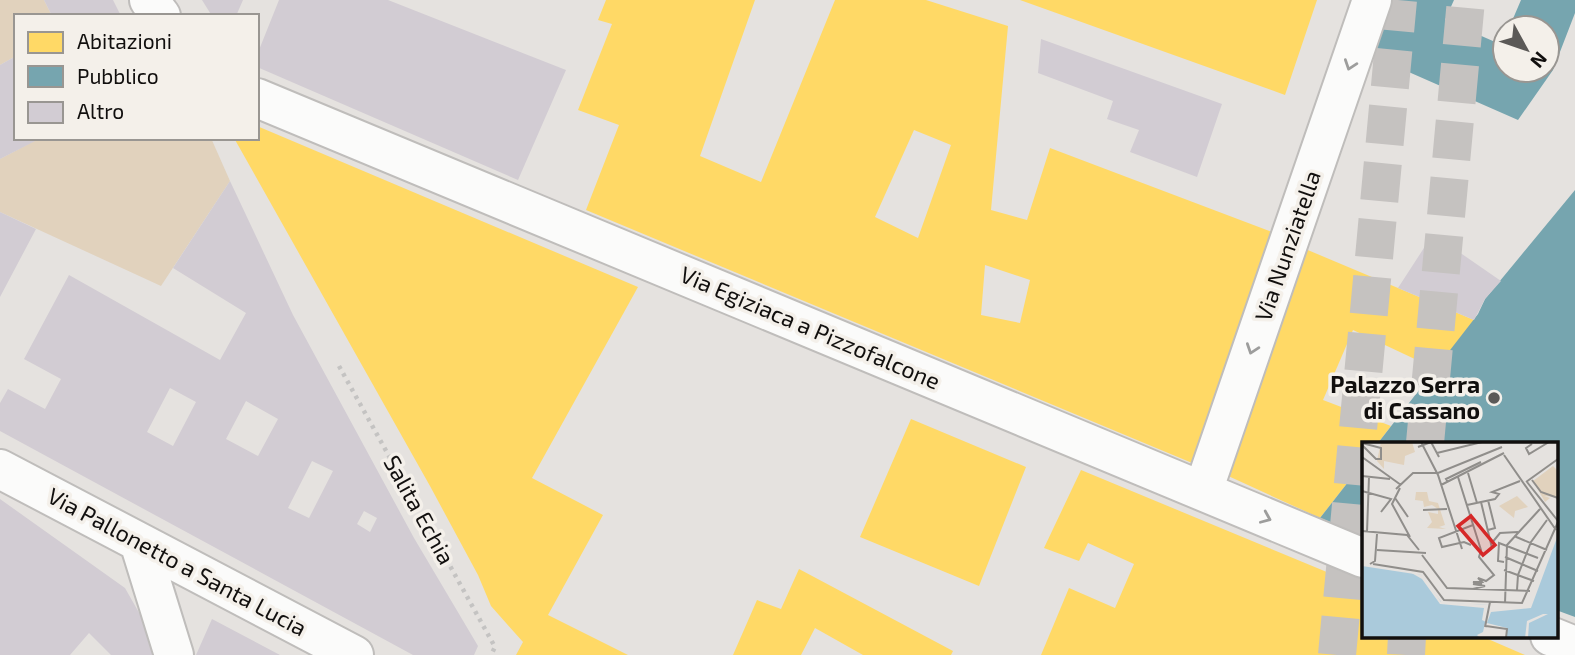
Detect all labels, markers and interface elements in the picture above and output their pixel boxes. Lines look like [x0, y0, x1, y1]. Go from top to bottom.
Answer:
legend [14, 14, 259, 140]
north arrow [1491, 14, 1561, 84]
text: Abitazioni [77, 28, 172, 53]
text: N [1526, 48, 1553, 73]
one-way arrow [1344, 58, 1358, 70]
text: Pubblico [77, 63, 159, 88]
text: Altro [77, 98, 124, 123]
street label: Via Nunziatella [1248, 167, 1326, 325]
street label: Via Egiziaca a Pizzofalcone [676, 260, 945, 395]
one-way arrow [1246, 343, 1260, 355]
place label: Palazzo Serra di Cassano [1330, 370, 1480, 424]
marker: Palazzo Serra di Cassano [1486, 390, 1502, 406]
inset map [1362, 442, 1558, 638]
street label: Salita Echia [378, 450, 461, 569]
street label: Via Pallonetto a Santa Lucia [43, 481, 312, 641]
one-way arrow [1260, 509, 1272, 523]

